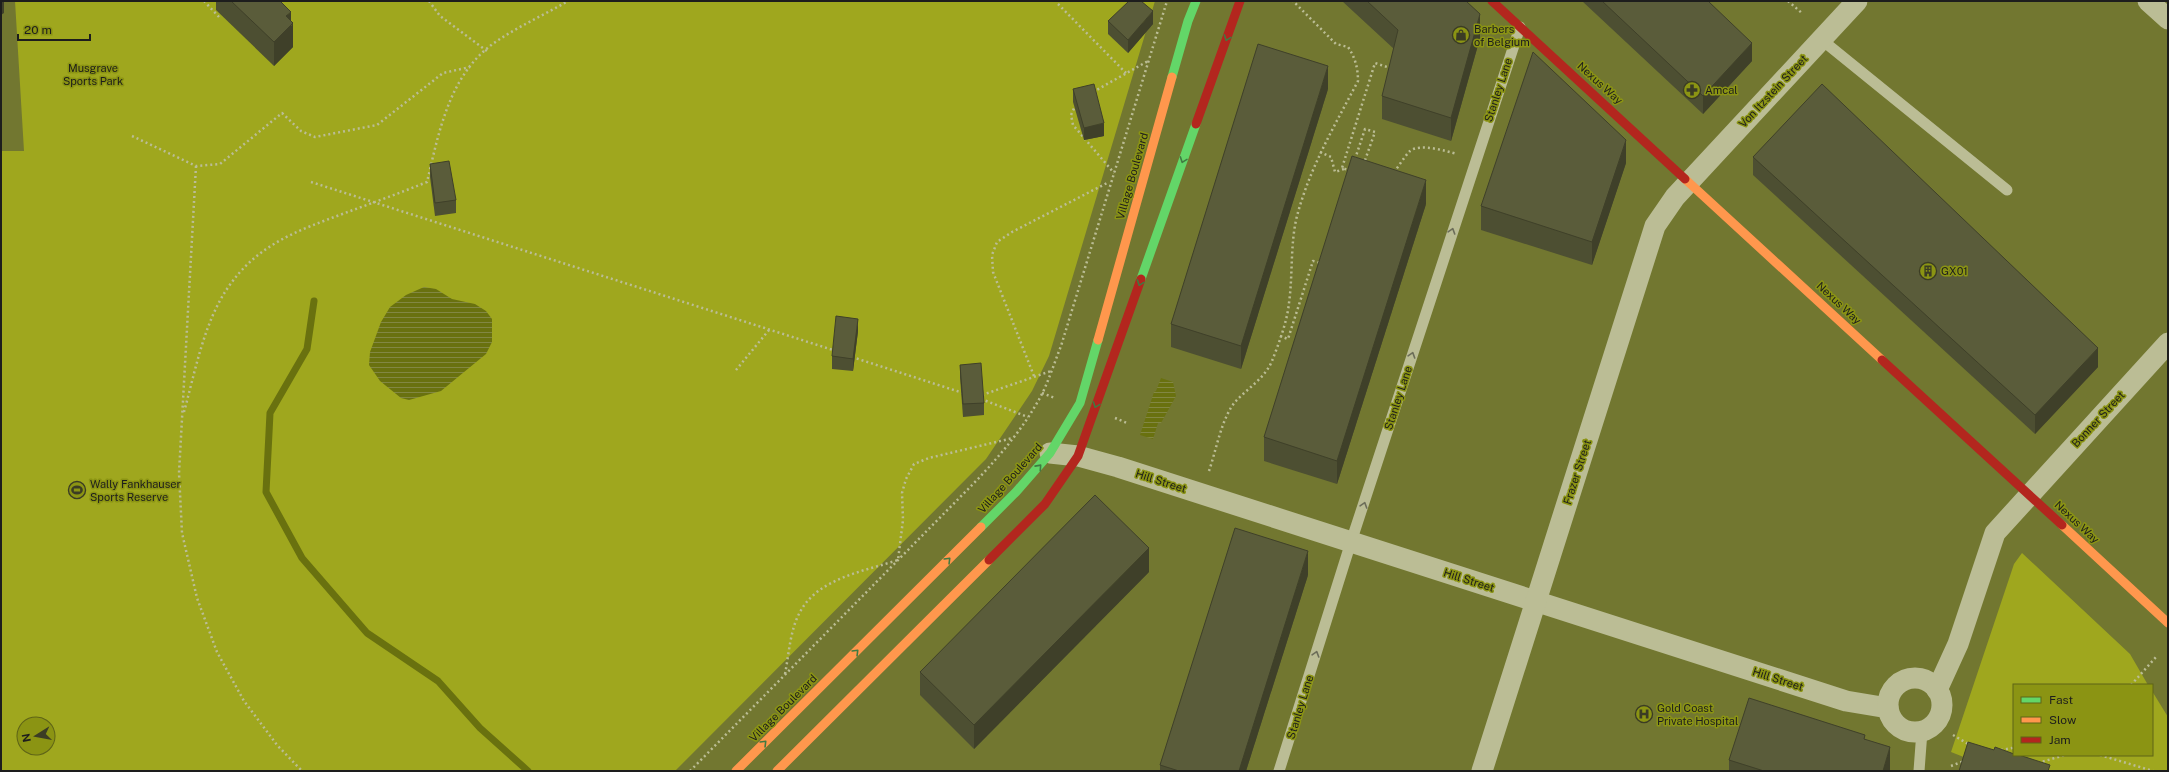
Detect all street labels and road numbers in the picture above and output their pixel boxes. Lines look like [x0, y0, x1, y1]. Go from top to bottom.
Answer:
street label: Von Itzstein Street [1736, 52, 1810, 130]
street label: Stanley Lane [1482, 57, 1514, 123]
street label: Nexus Way [1575, 60, 1625, 106]
street label: Village Boulevard [1114, 131, 1150, 221]
street label: Nexus Way [1814, 279, 1864, 327]
street label: Stanley Lane [1382, 365, 1414, 431]
street label: Bonner Street [2069, 389, 2127, 449]
street label: Frazer Street [1561, 438, 1593, 506]
street label: Village Boulevard [976, 441, 1044, 515]
street label: Hill Street [1134, 467, 1188, 495]
street label: Nexus Way [2052, 498, 2102, 546]
street label: Hill Street [1442, 566, 1496, 594]
street label: Hill Street [1751, 665, 1805, 693]
street label: Village Boulevard [747, 672, 819, 744]
street label: Stanley Lane [1285, 673, 1315, 741]

